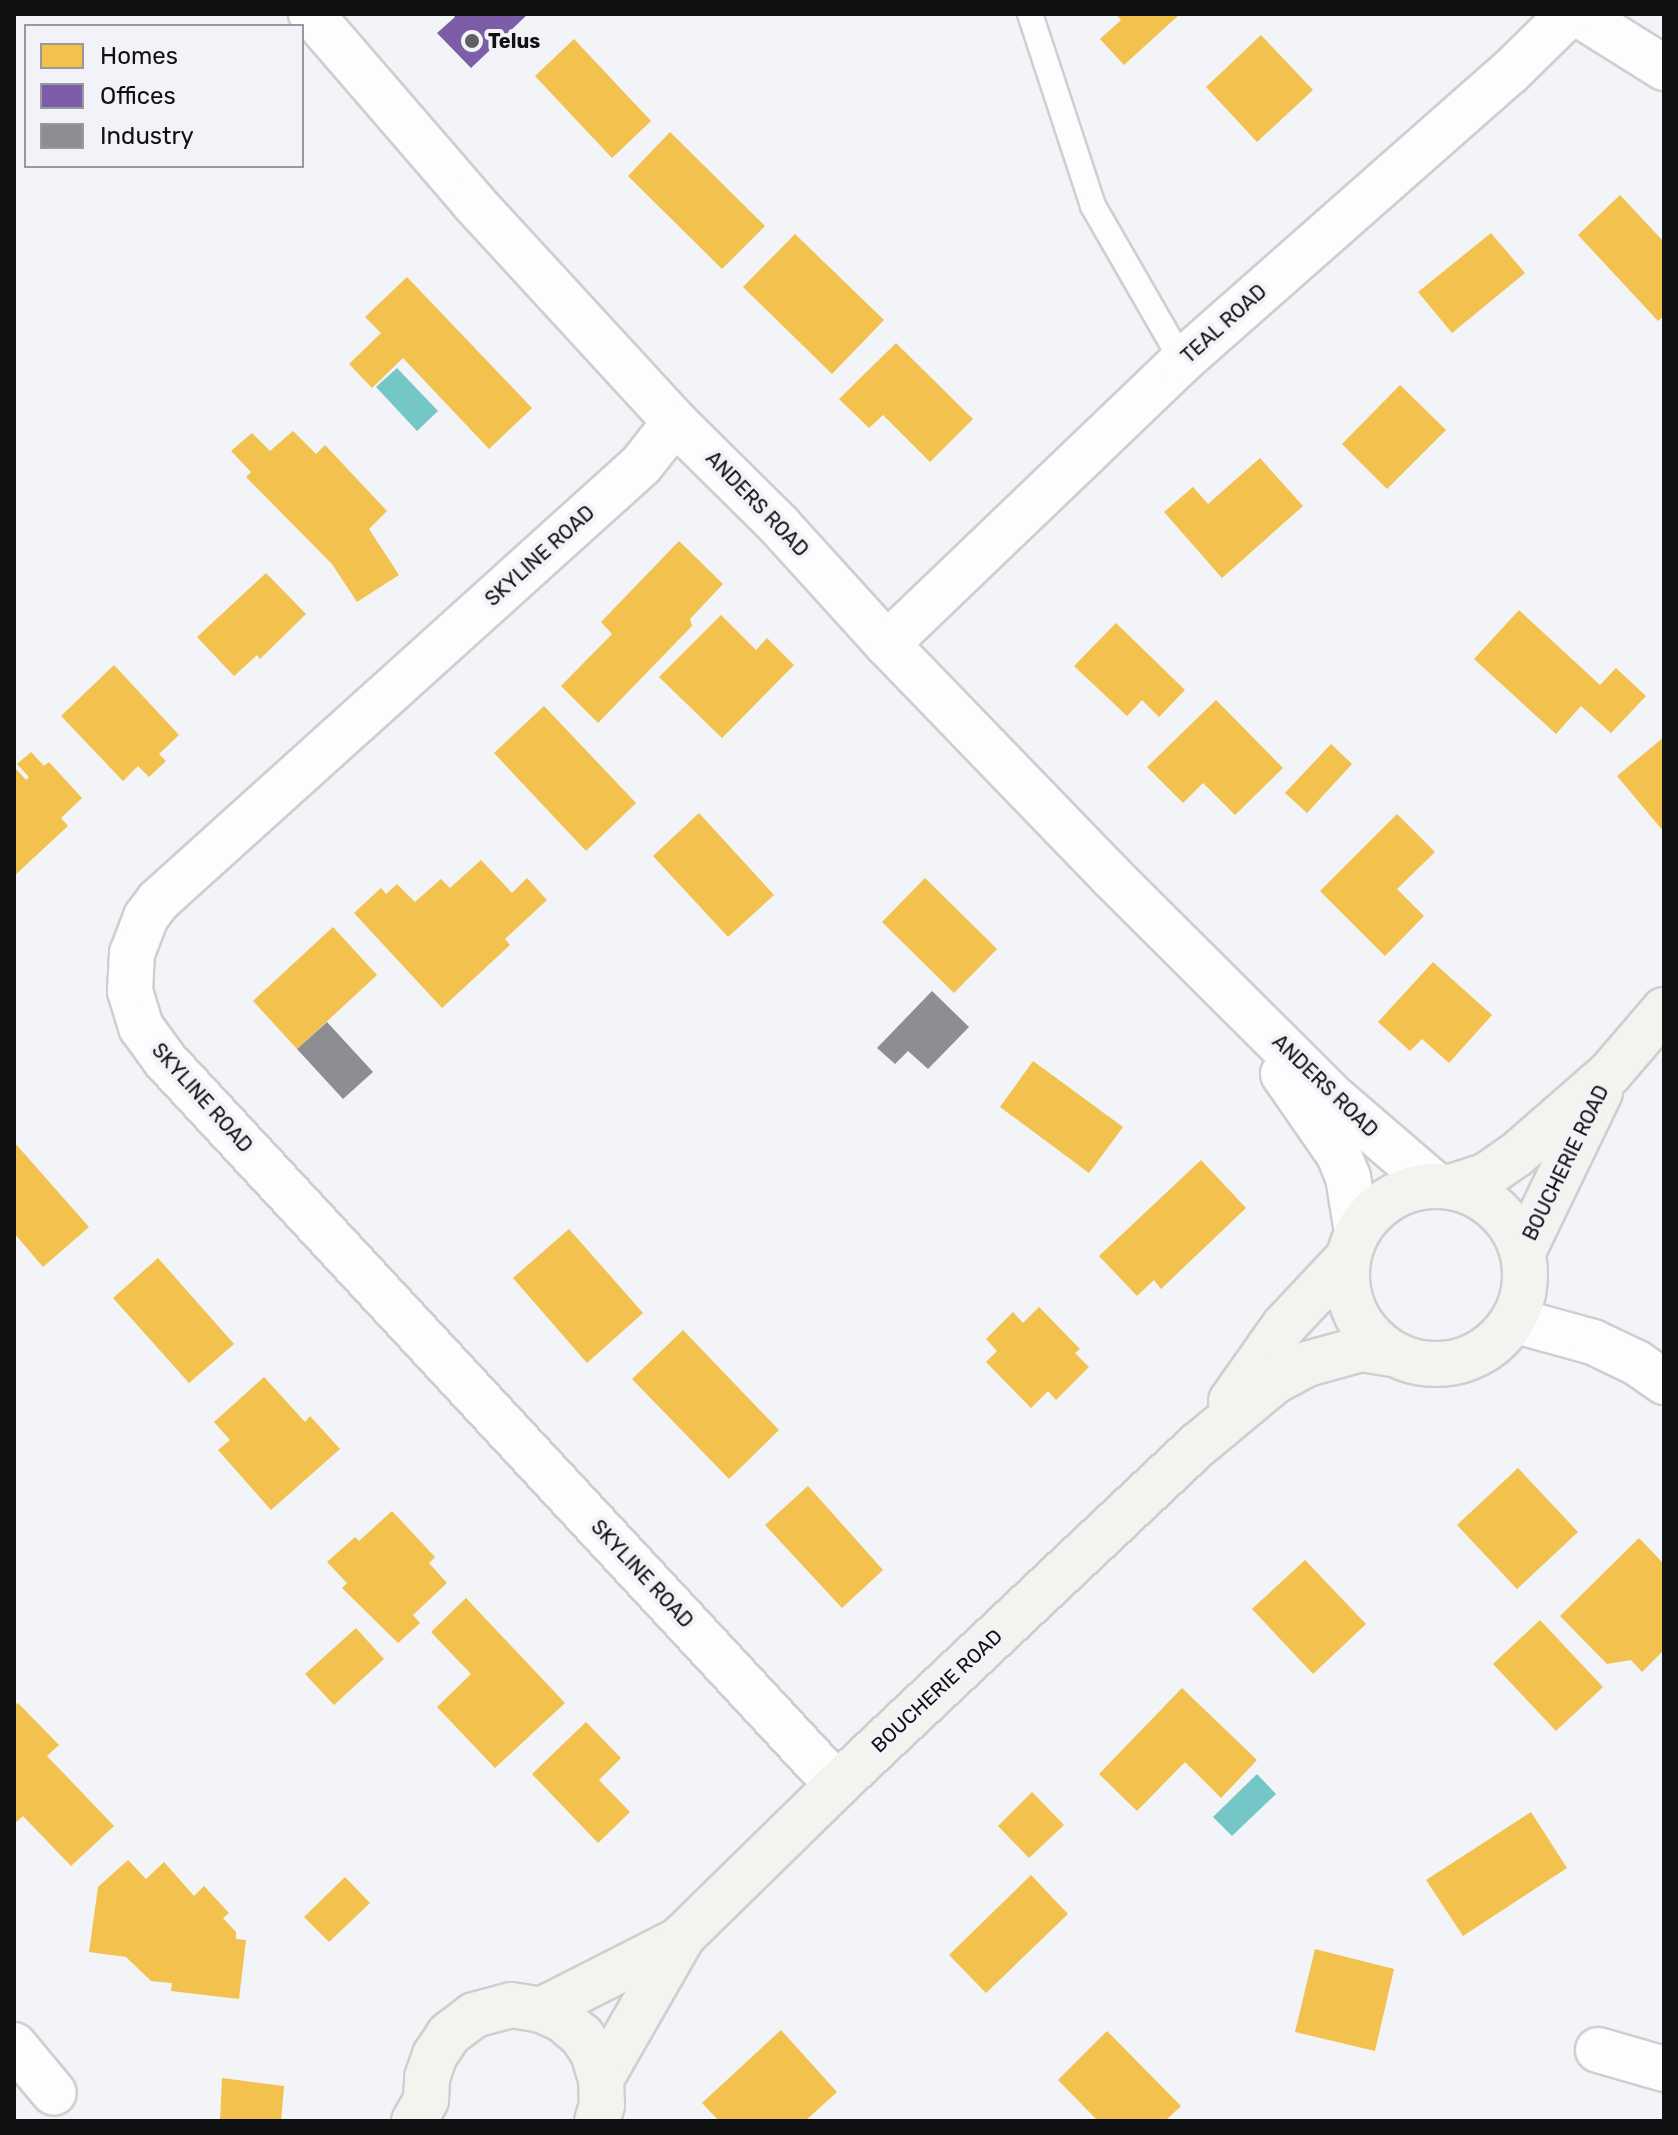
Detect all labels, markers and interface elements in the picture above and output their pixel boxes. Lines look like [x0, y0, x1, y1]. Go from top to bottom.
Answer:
legend [24, 24, 304, 168]
place label: Telus [488, 29, 540, 53]
marker: Telus [463, 32, 481, 50]
text: Homes [100, 42, 178, 70]
text: Offices [100, 82, 176, 110]
text: Industry [100, 122, 194, 150]
street label: TEAL ROAD [1176, 279, 1272, 369]
street label: ANDERS ROAD [701, 446, 813, 562]
street label: SKYLINE ROAD [480, 501, 600, 611]
street label: ANDERS ROAD [1267, 1030, 1383, 1142]
street label: SKYLINE ROAD [147, 1038, 257, 1158]
street label: BOUCHERIE ROAD [1518, 1081, 1614, 1245]
street label: SKYLINE ROAD [586, 1515, 698, 1633]
street label: BOUCHERIE ROAD [867, 1624, 1007, 1758]

